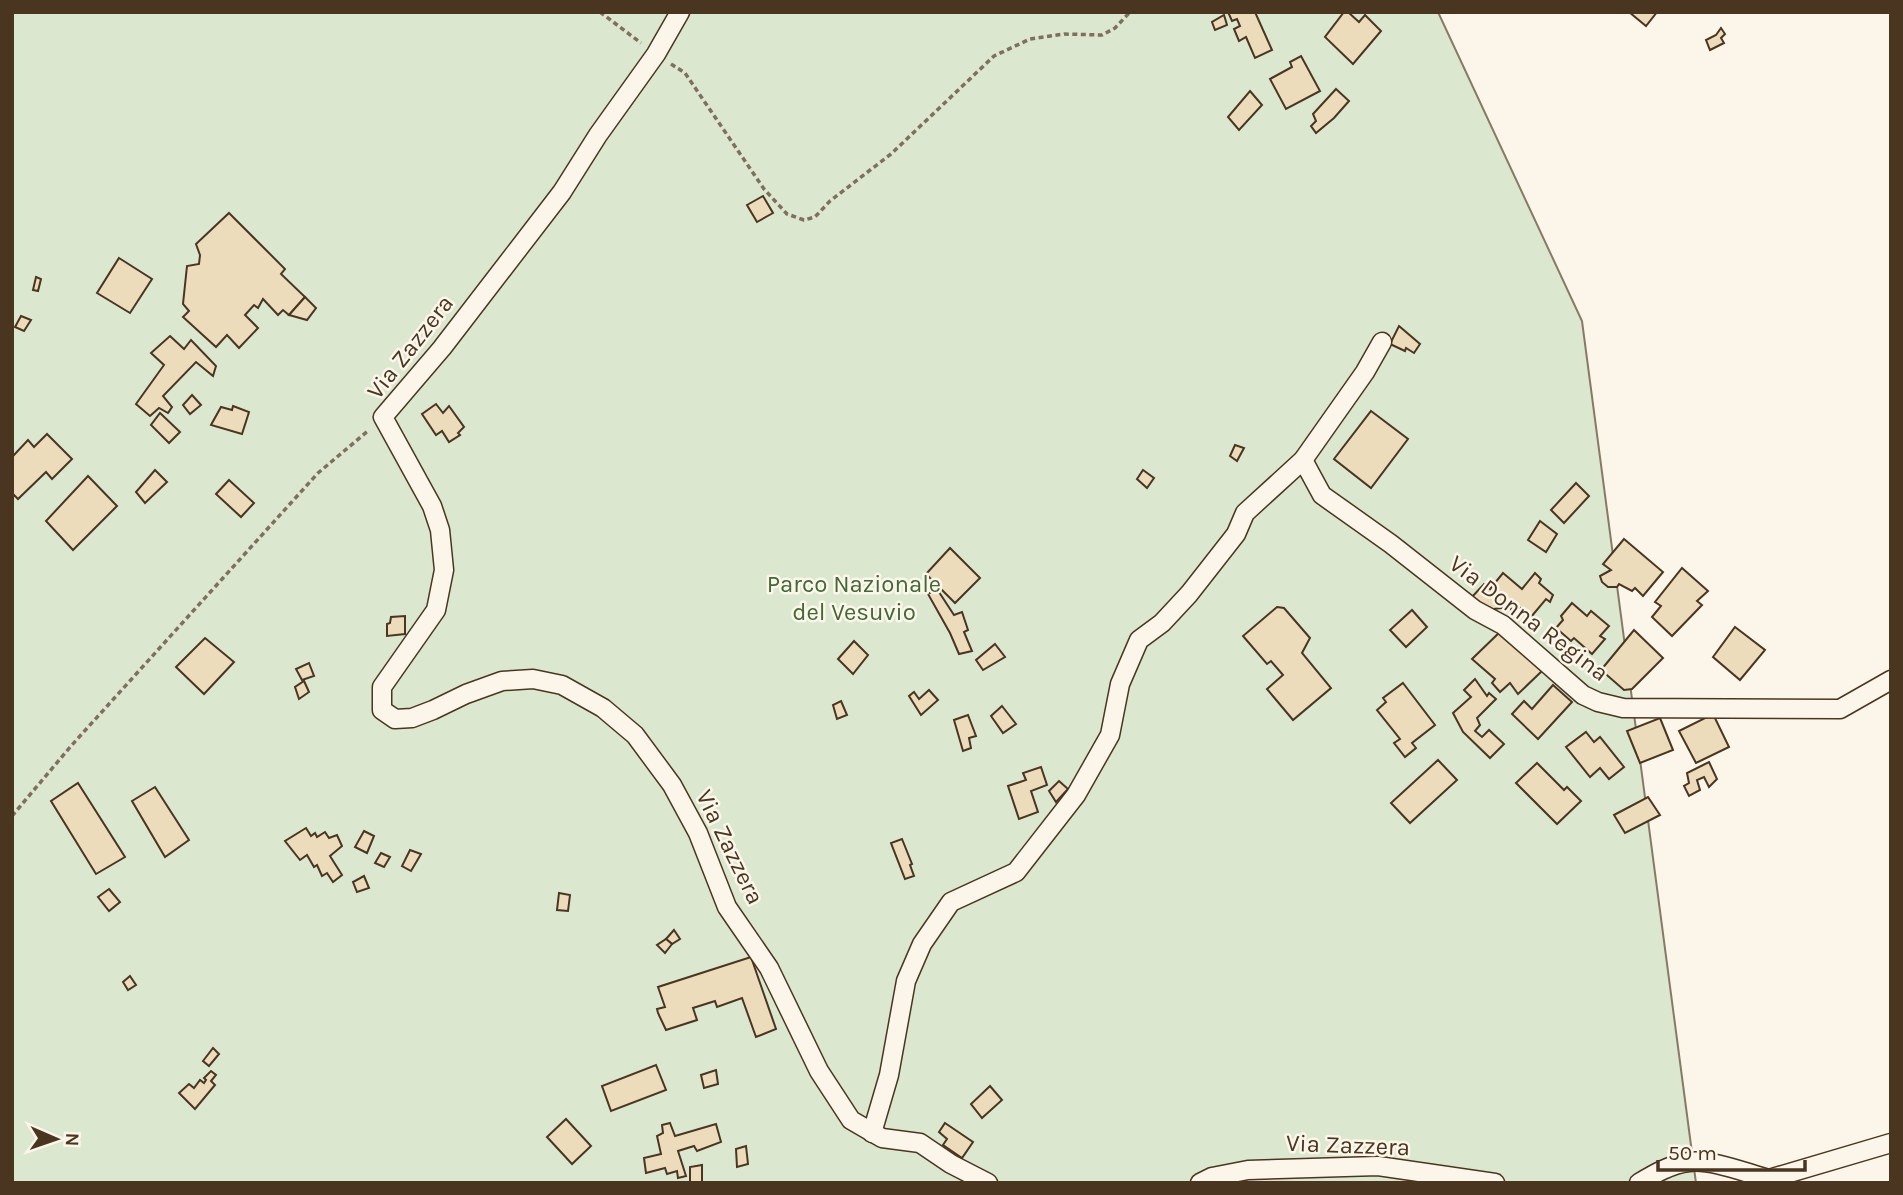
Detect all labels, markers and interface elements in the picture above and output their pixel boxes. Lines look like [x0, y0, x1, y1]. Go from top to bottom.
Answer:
street label: Via Zazzera [361, 290, 459, 404]
street label: Via Donna Regina [1444, 549, 1614, 687]
park label: Parco Nazionale del Vesuvio [767, 570, 941, 626]
street label: Via Zazzera [690, 785, 770, 909]
north arrow [21, 1104, 91, 1174]
scale bar [1658, 1128, 1805, 1172]
street label: Via Zazzera [1286, 1129, 1410, 1161]
text: N [61, 1132, 83, 1147]
text: 50 m [1668, 1141, 1717, 1165]

